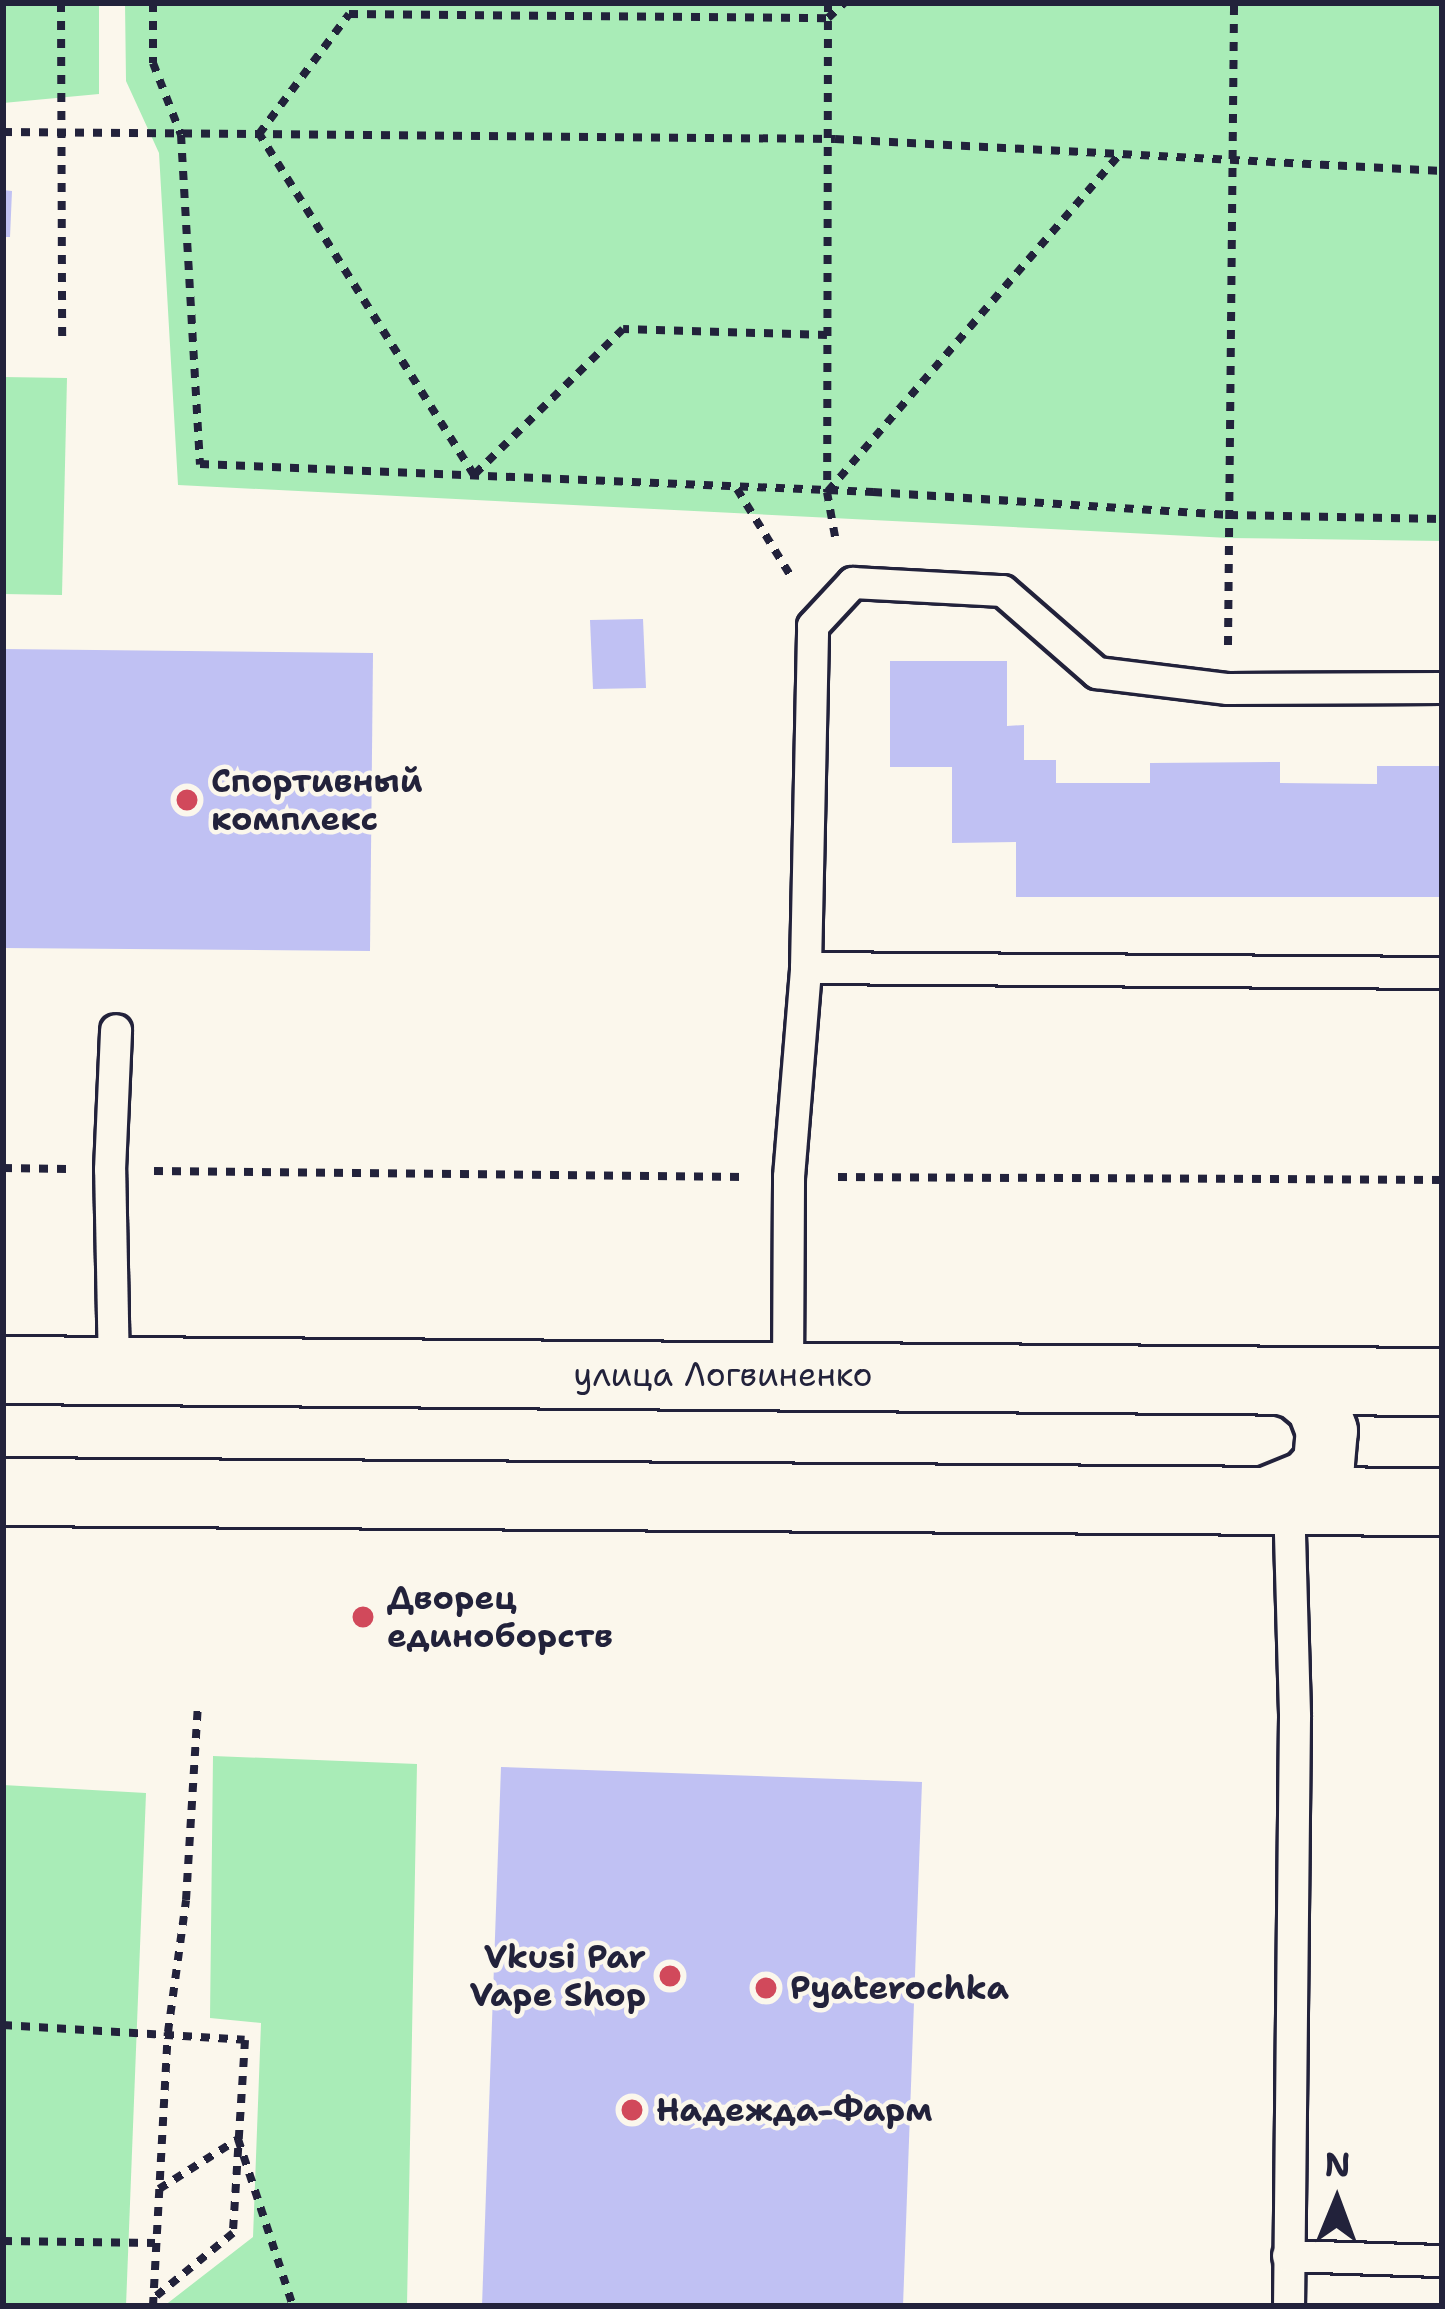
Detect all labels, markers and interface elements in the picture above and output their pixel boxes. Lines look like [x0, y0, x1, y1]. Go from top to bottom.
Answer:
place label: Спортивный комплекс [211, 761, 423, 839]
marker: Спортивный комплекс [174, 787, 200, 813]
street label: улица Логвиненко [573, 1355, 873, 1395]
place label: Дворец единоборств [387, 1578, 613, 1656]
marker: Дворец единоборств [350, 1604, 376, 1630]
place label: Vkusi Par Vape Shop [469, 1937, 646, 2015]
marker: Vkusi Par Vape Shop [657, 1963, 683, 1989]
place label: Pyaterochka [790, 1968, 1009, 2008]
marker: Pyaterochka [753, 1975, 779, 2001]
place label: Надежда-Фарм [656, 2090, 932, 2130]
marker: Надежда-Фарм [619, 2097, 645, 2123]
north arrow [1277, 2141, 1397, 2261]
text: N [1324, 2142, 1351, 2187]

